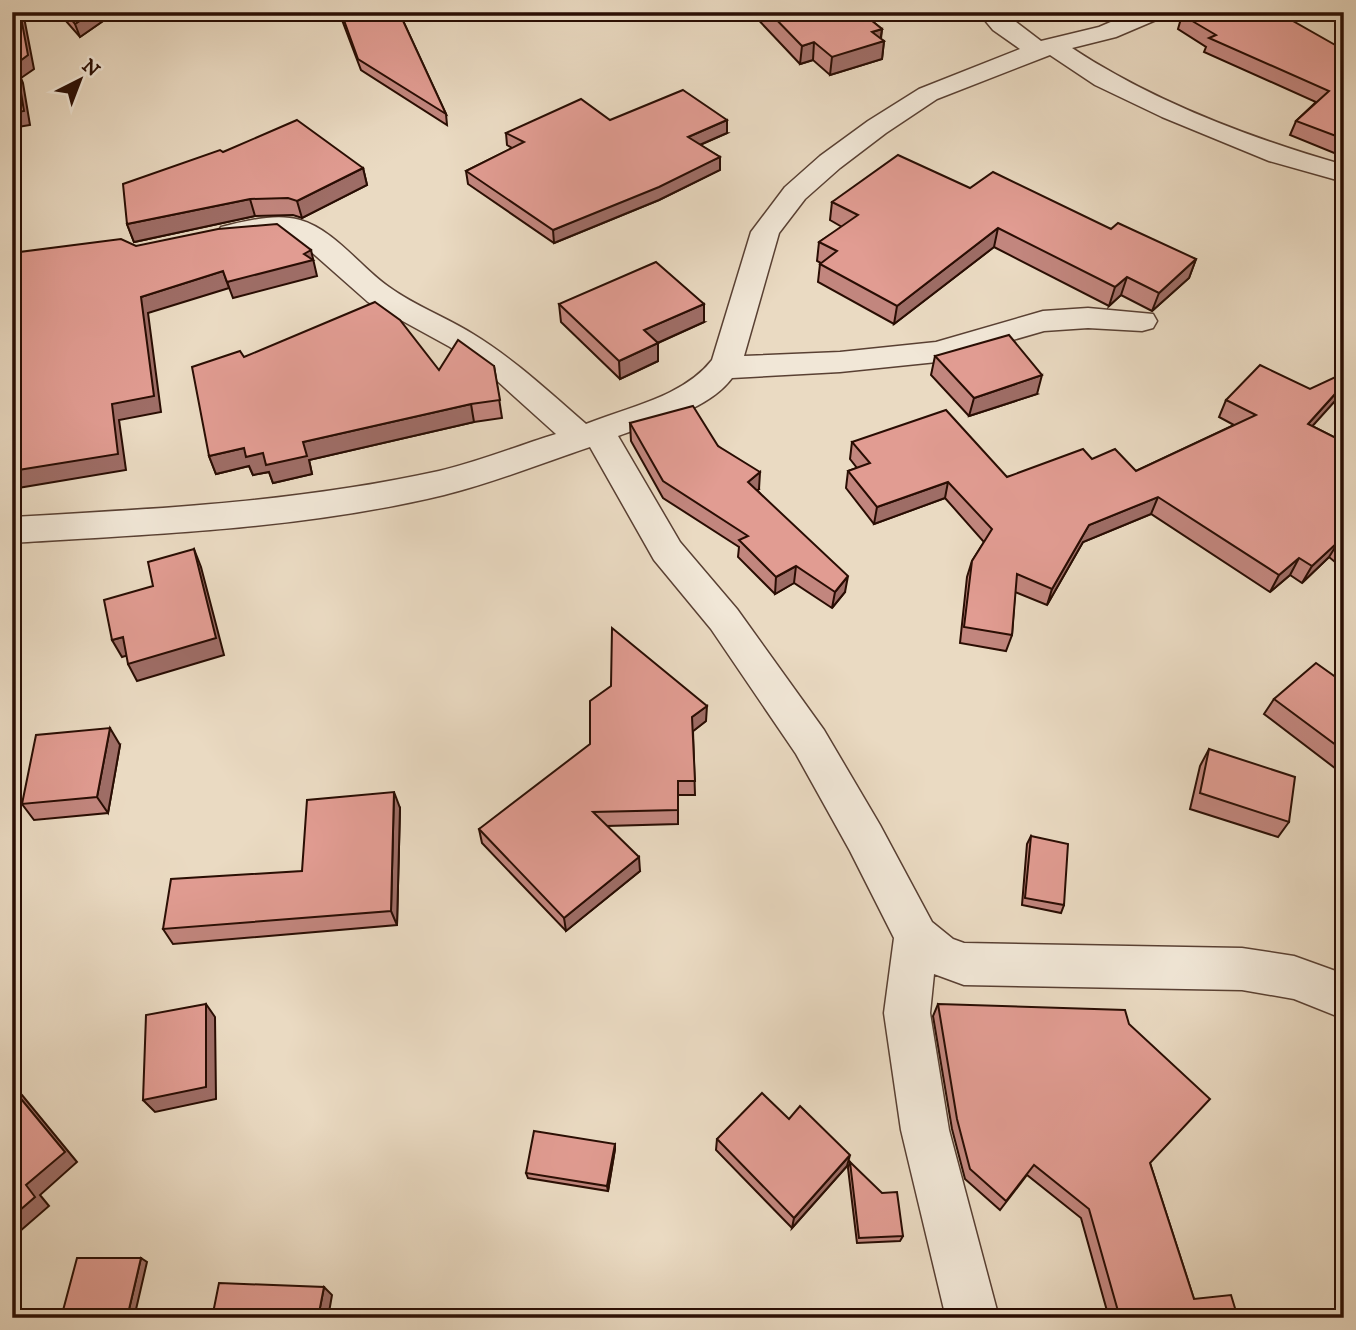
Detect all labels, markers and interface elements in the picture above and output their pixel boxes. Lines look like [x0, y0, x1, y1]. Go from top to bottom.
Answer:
north arrow [46, 46, 116, 116]
text: N [77, 55, 104, 83]

